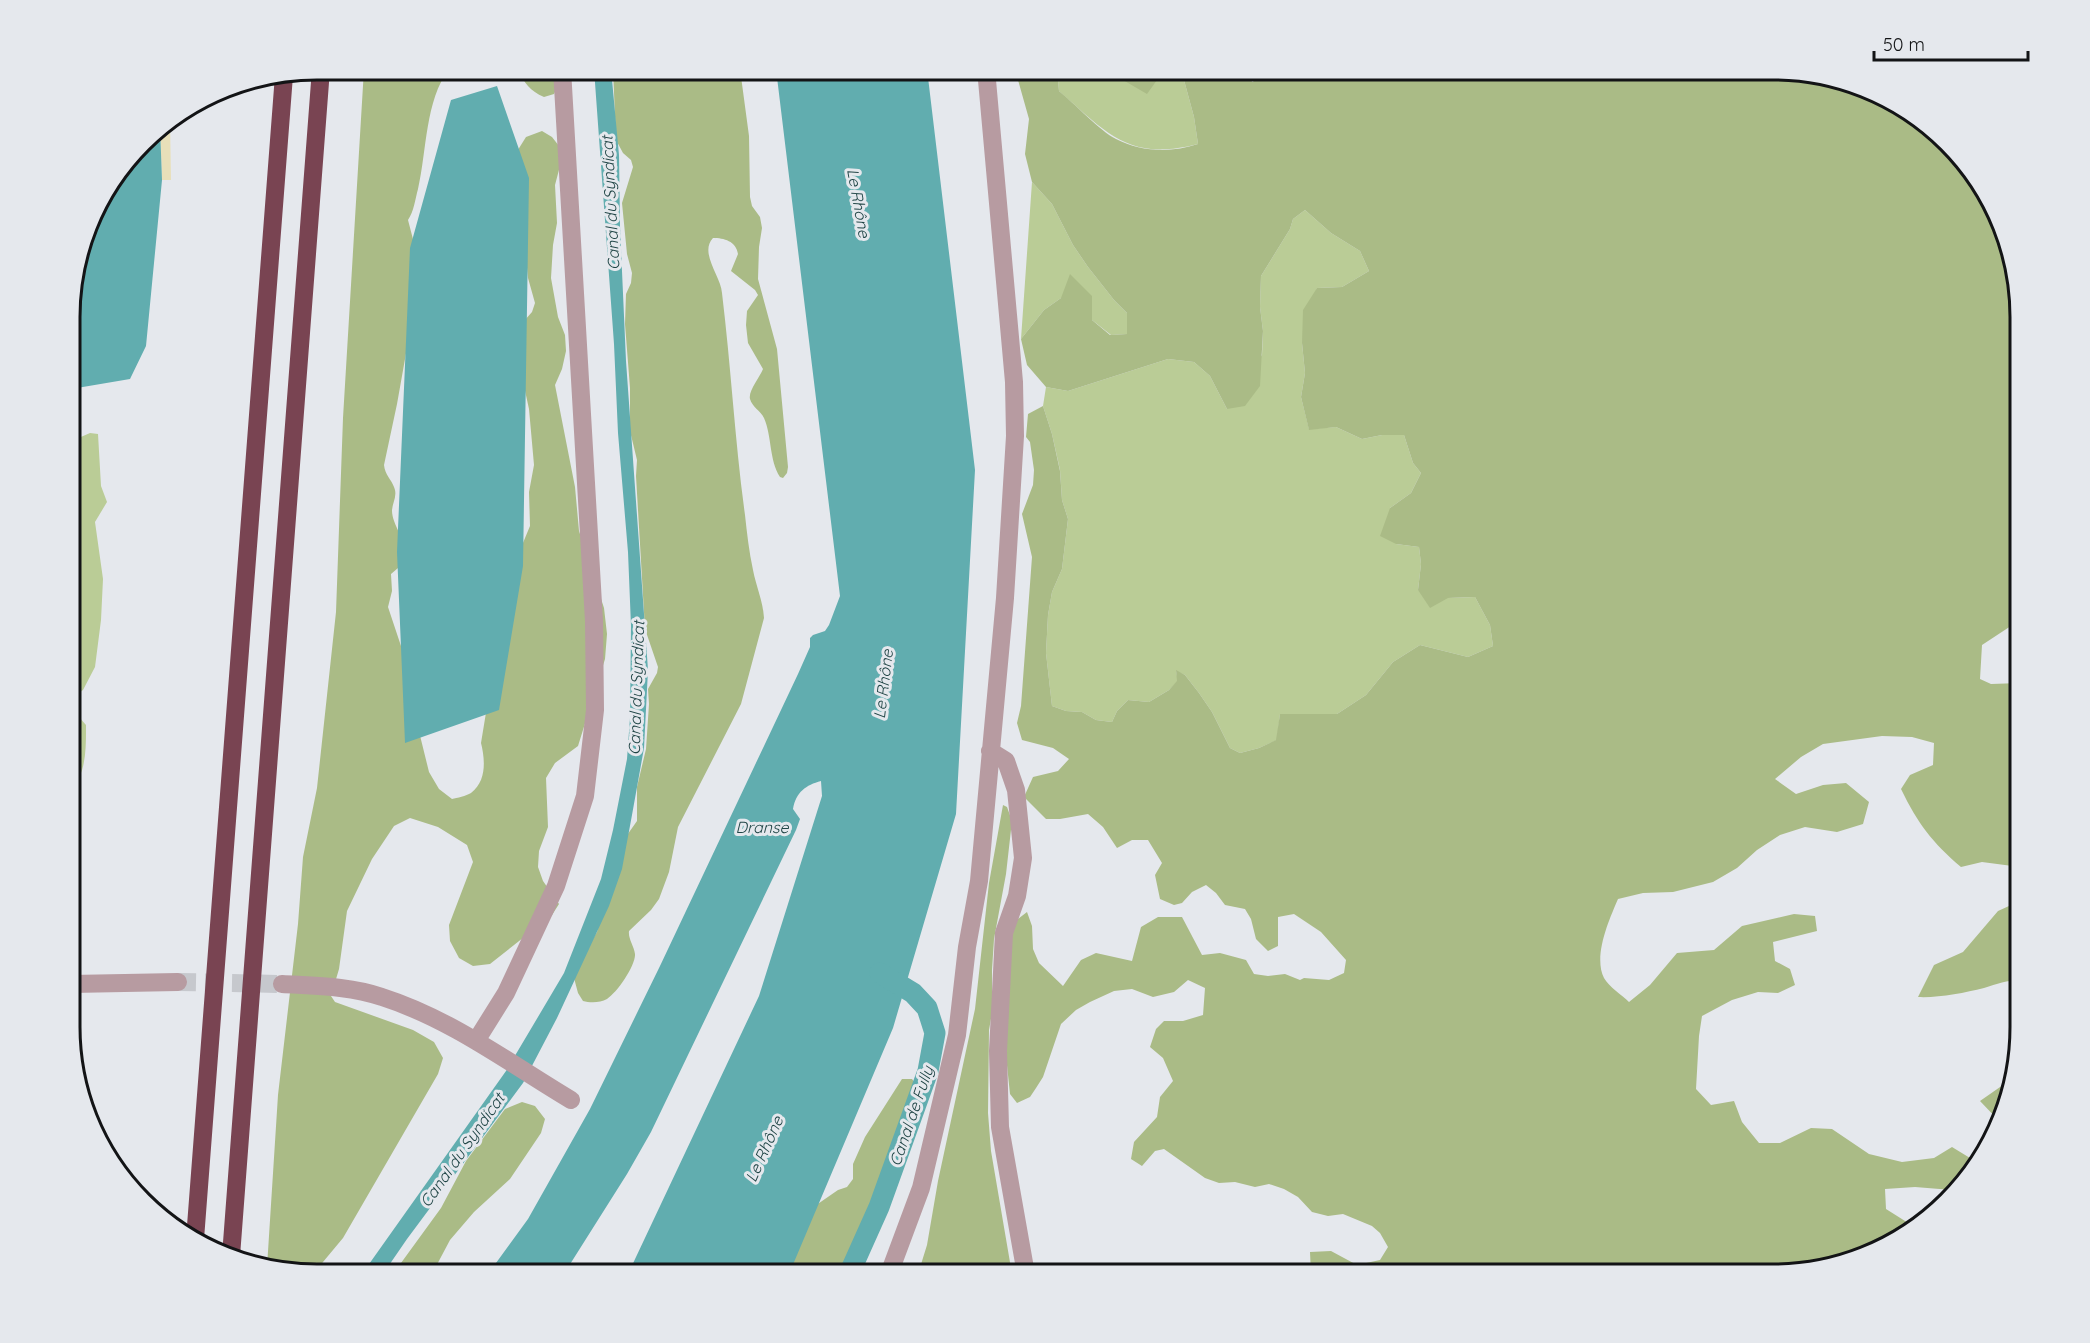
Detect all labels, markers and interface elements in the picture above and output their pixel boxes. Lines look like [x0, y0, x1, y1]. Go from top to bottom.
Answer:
scale bar [1874, 24, 2028, 62]
text: 50 m [1883, 33, 1925, 56]
water label: Canal du Syndicat [596, 134, 624, 271]
water label: Le Rhône [843, 167, 875, 240]
water label: Canal du Syndicat [624, 619, 648, 756]
water label: Le Rhône [869, 647, 897, 720]
water label: Dranse [736, 817, 789, 837]
water label: Canal de Fully [885, 1063, 938, 1169]
water label: Canal du Syndicat [415, 1088, 510, 1211]
water label: Le Rhône [741, 1112, 788, 1185]

